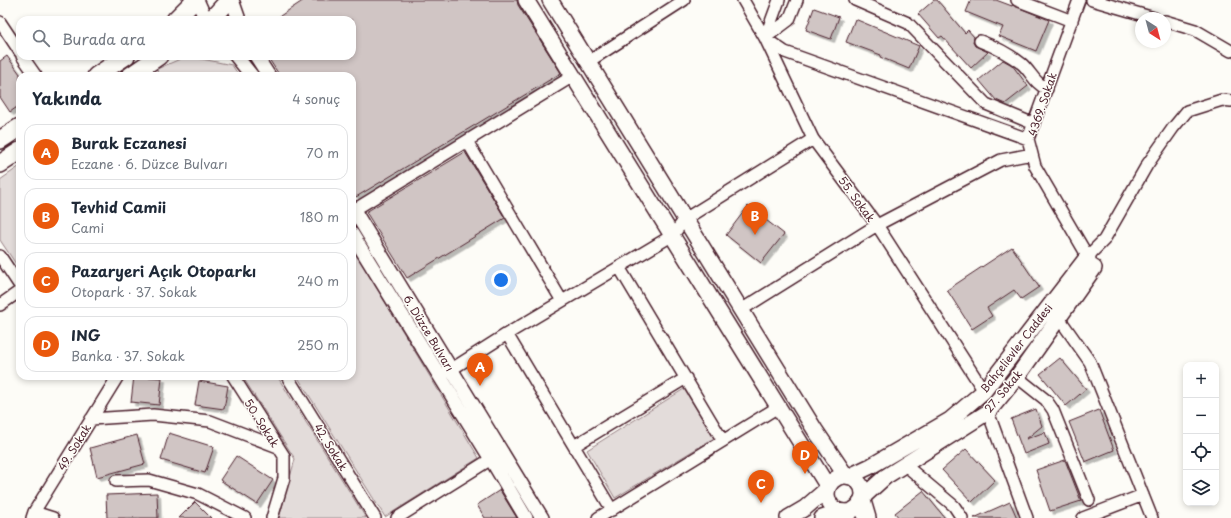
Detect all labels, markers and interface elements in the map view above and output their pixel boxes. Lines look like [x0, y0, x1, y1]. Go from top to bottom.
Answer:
north arrow [1135, 12, 1171, 48]
search box [16, 16, 356, 60]
icon: search [30, 27, 52, 49]
text: Burada ara [62, 27, 145, 50]
street label: 4369. Sokak [1023, 69, 1061, 138]
text: Yakında [32, 85, 102, 111]
text: 4 sonuç [292, 89, 340, 108]
text: Burak Eczanesi [71, 131, 187, 154]
text: A [41, 143, 51, 162]
text: 70 m [306, 143, 339, 162]
text: Eczane · 6. Düzce Bulvarı [71, 154, 228, 173]
street label: 55. Sokak [834, 172, 880, 226]
text: Tevhid Camii [71, 195, 166, 218]
pin: B [742, 202, 768, 235]
text: B [42, 207, 50, 226]
text: 180 m [300, 207, 339, 226]
text: Cami [71, 218, 104, 237]
text: Pazaryeri Açık Otoparkı [71, 259, 256, 282]
your location [491, 270, 511, 290]
text: C [41, 271, 51, 290]
text: 240 m [297, 271, 339, 290]
text: Otopark · 37. Sokak [71, 282, 197, 301]
street label: 6. Düzce Bulvarı [399, 292, 459, 374]
street label: Bahçelievler Caddesi [976, 300, 1056, 396]
text: ING [71, 323, 101, 346]
text: D [41, 335, 51, 354]
text: 250 m [297, 335, 339, 354]
text: Banka · 37. Sokak [71, 346, 185, 365]
pin: A [467, 353, 493, 386]
map controls [1183, 362, 1219, 506]
button: + [1183, 362, 1219, 398]
street label: 27. Sokak [980, 365, 1026, 416]
street label: 50. Sokak [240, 395, 284, 451]
button: − [1183, 398, 1219, 434]
street label: 49. Sokak [53, 420, 95, 474]
street label: 42. Sokak [310, 420, 353, 474]
button: locate [1183, 434, 1219, 470]
pin: D [792, 441, 818, 474]
pin: C [748, 470, 774, 503]
button: layers [1183, 470, 1219, 506]

